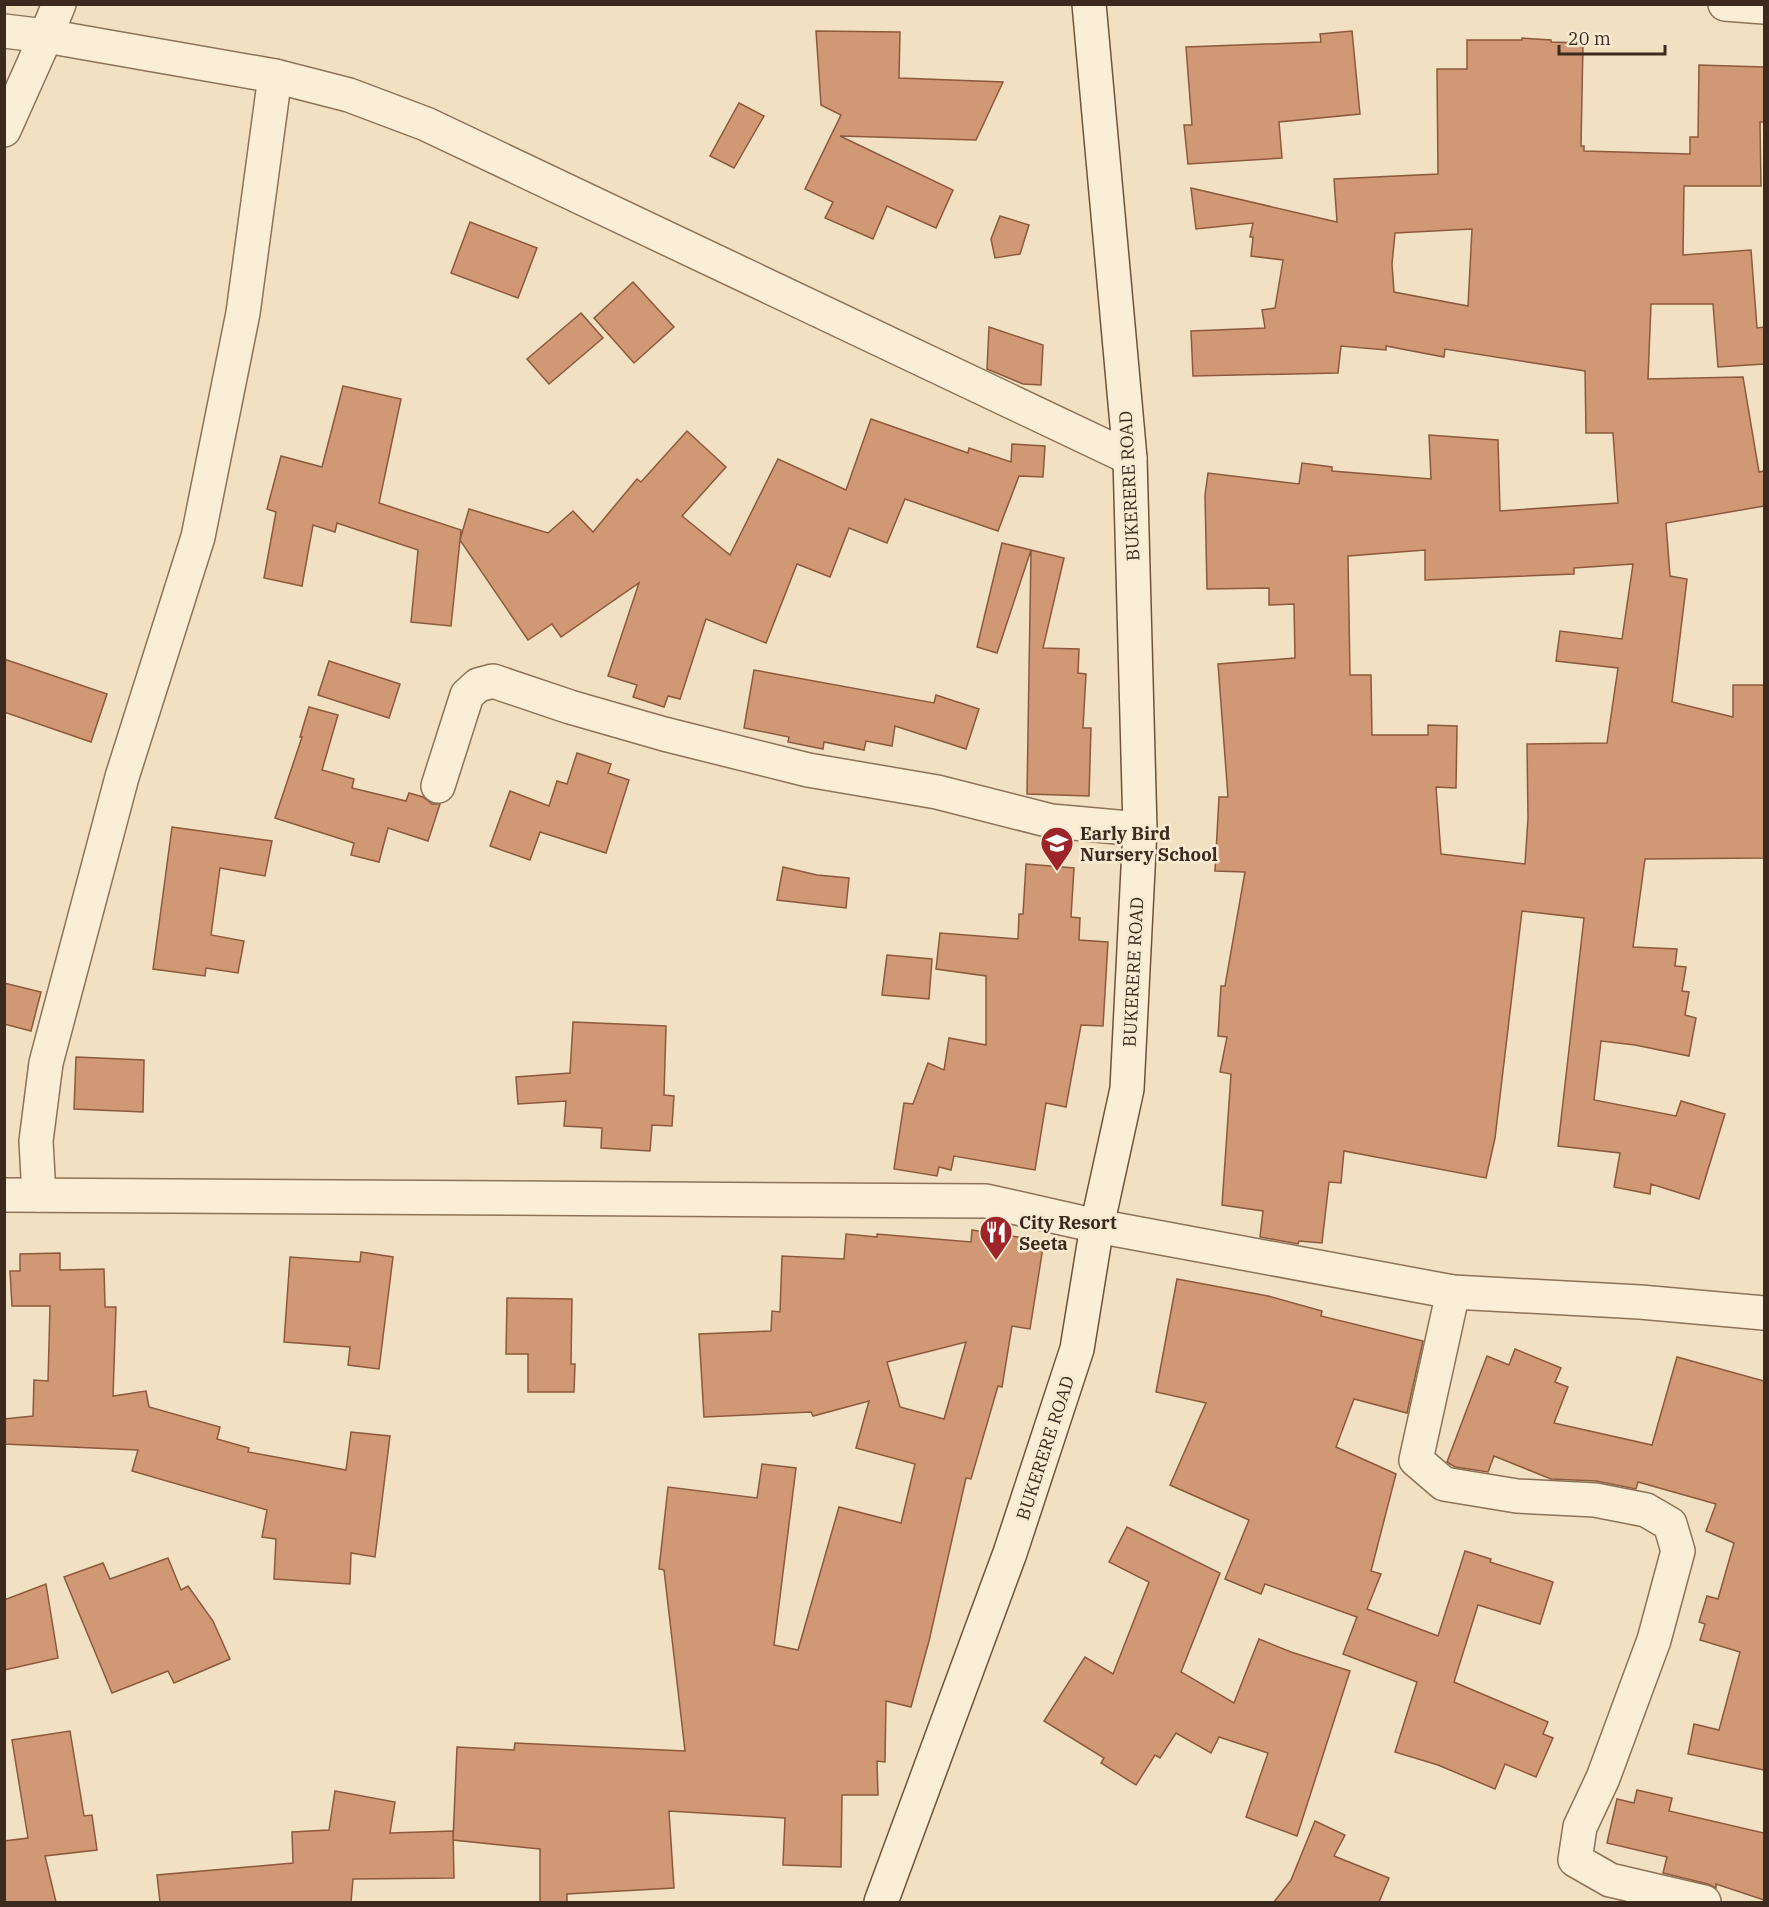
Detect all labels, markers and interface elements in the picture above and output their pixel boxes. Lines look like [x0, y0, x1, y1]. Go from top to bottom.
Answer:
scale bar [1559, 18, 1666, 56]
text: 20 m [1568, 27, 1611, 50]
street label: BUKERERE ROAD [1114, 410, 1144, 562]
place label: Early Bird Nursery School [1080, 822, 1218, 866]
school or university icon: Early Bird Nursery School [1039, 825, 1075, 872]
street label: BUKERERE ROAD [1118, 896, 1148, 1048]
place label: City Resort Seeta [1019, 1211, 1117, 1255]
restaurant icon: City Resort Seeta [978, 1214, 1014, 1261]
street label: BUKERERE ROAD [1011, 1373, 1079, 1523]

